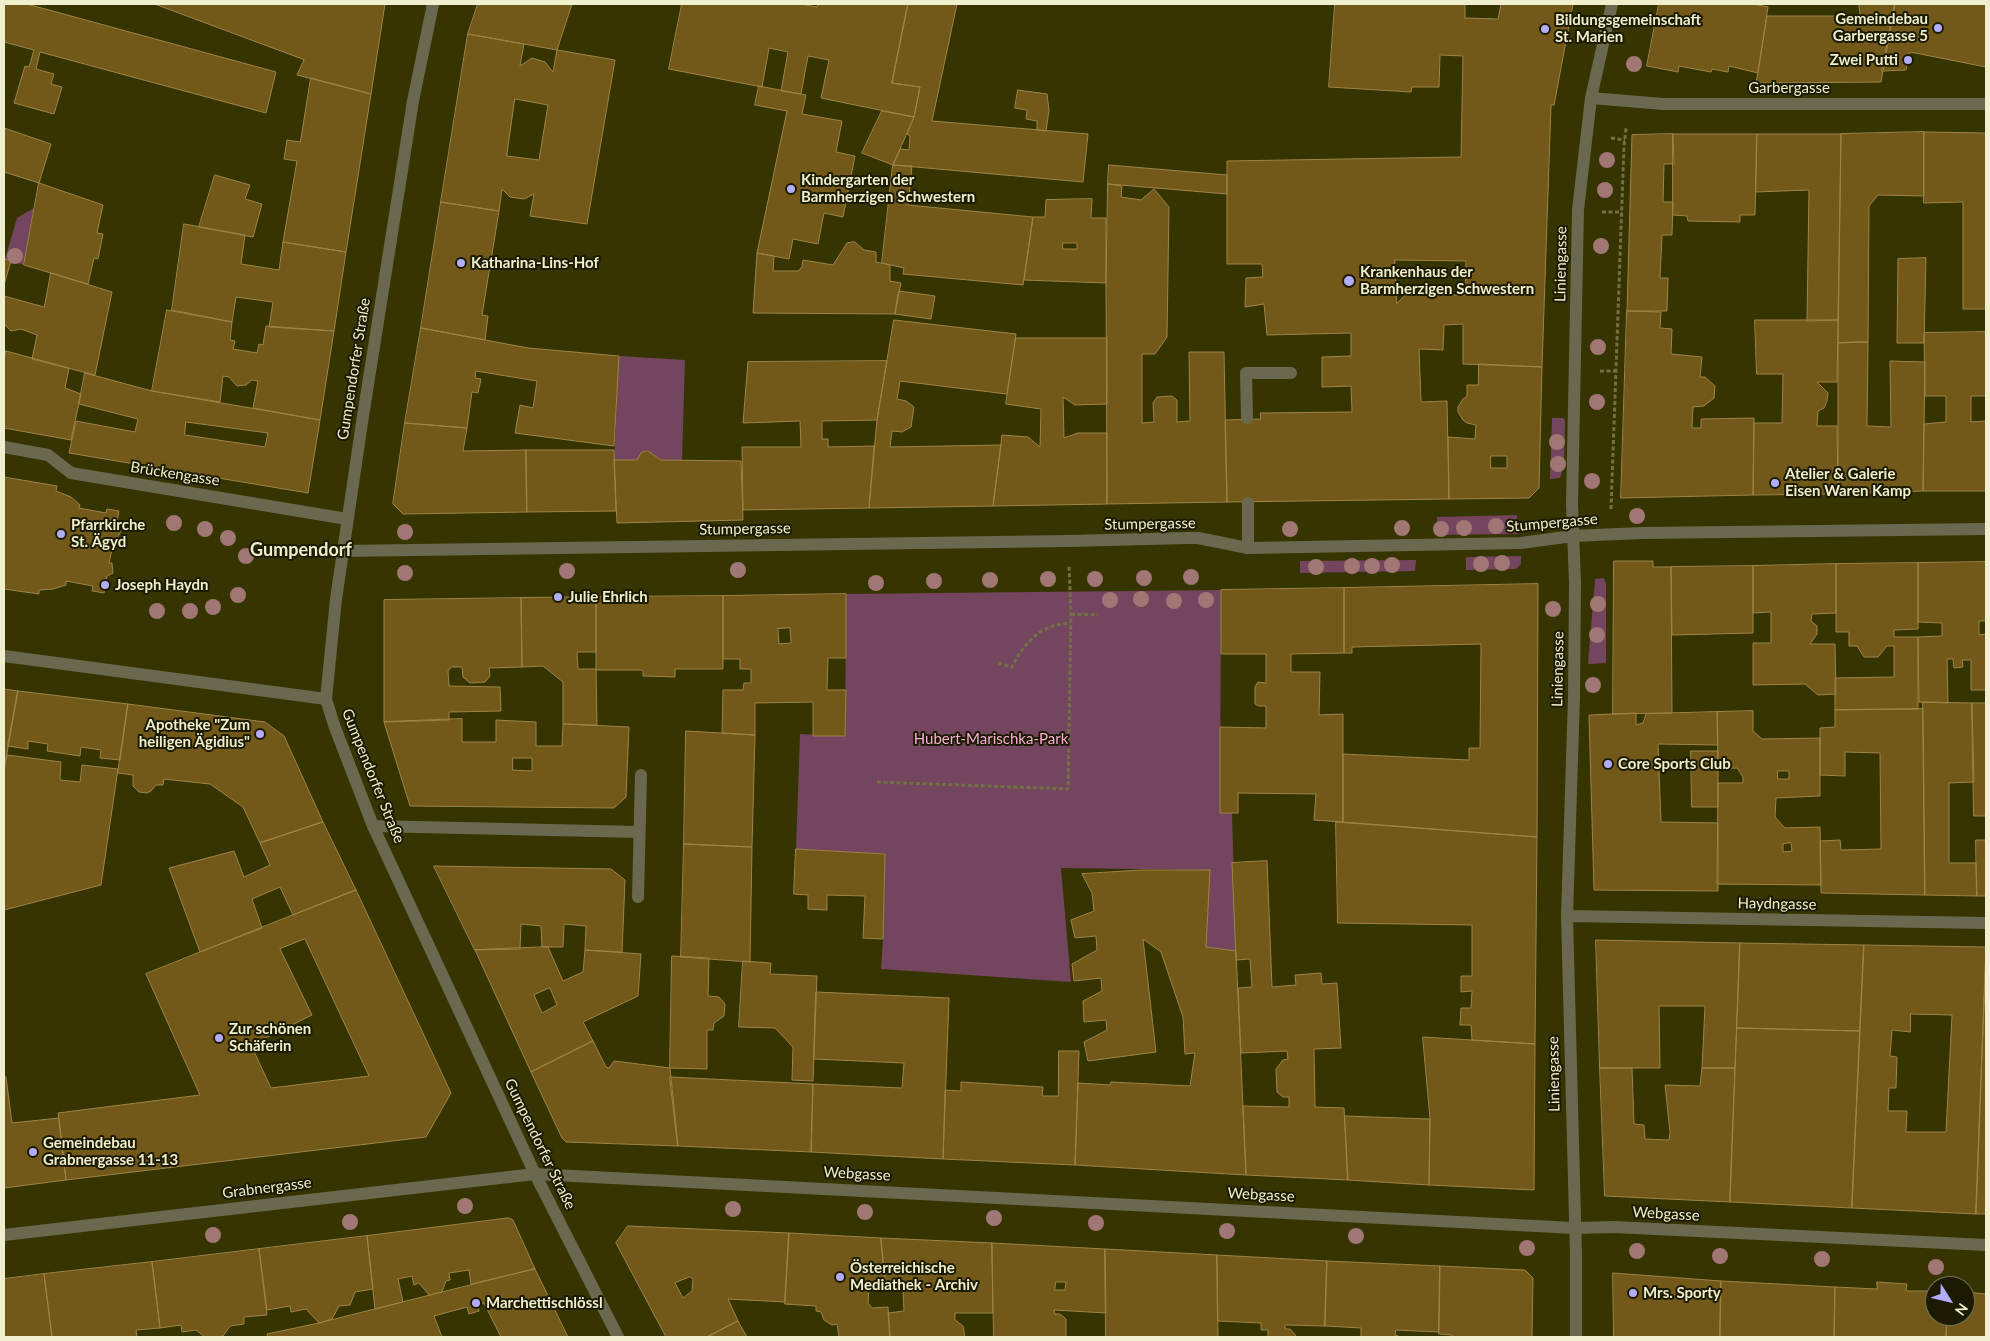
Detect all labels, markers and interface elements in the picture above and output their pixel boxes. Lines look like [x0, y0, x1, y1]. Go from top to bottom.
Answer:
place label: Gemeindebau Garbergasse 5 [1833, 10, 1928, 45]
place label: Bildungsgemeinschaft St. Marien [1555, 11, 1701, 46]
marker: Gemeindebau Garbergasse 5 [1932, 22, 1944, 34]
marker: Bildungsgemeinschaft St. Marien [1539, 23, 1551, 35]
place label: Zwei Putti [1830, 51, 1898, 69]
marker: Zwei Putti [1902, 54, 1914, 66]
street label: Garbergasse [1748, 79, 1830, 97]
place label: Kindergarten der Barmherzigen Schwestern [801, 171, 975, 206]
marker: Kindergarten der Barmherzigen Schwestern [785, 183, 797, 195]
street label: Liniengasse [1551, 226, 1571, 302]
place label: Katharina-Lins-Hof [471, 254, 599, 272]
marker: Katharina-Lins-Hof [455, 257, 467, 269]
place label: Krankenhaus der Barmherzigen Schwestern [1360, 263, 1534, 298]
marker: Krankenhaus der Barmherzigen Schwestern [1342, 274, 1356, 288]
street label: Gumpendorfer Straße [334, 297, 374, 441]
street label: Brückengasse [129, 458, 221, 490]
place label: Atelier & Galerie Eisen Waren Kamp [1785, 465, 1911, 500]
marker: Atelier & Galerie Eisen Waren Kamp [1769, 477, 1781, 489]
street label: Stumpergasse [1506, 510, 1598, 536]
street label: Stumpergasse [1104, 514, 1196, 534]
place label: Pfarrkirche St. Ägyd [71, 516, 145, 551]
street label: Stumpergasse [699, 519, 791, 539]
marker: Pfarrkirche St. Ägyd [55, 528, 67, 540]
district label: Gumpendorf [250, 539, 352, 561]
place label: Joseph Haydn [115, 576, 208, 594]
marker: Joseph Haydn [99, 579, 111, 591]
place label: Julie Ehrlich [568, 588, 648, 606]
marker: Julie Ehrlich [552, 591, 564, 603]
street label: Liniengasse [1548, 631, 1568, 707]
street label: Gumpendorfer Straße [338, 706, 408, 846]
place label: Apotheke "Zum heiligen Ägidius" [139, 716, 250, 751]
marker: Apotheke "Zum heiligen Ägidius" [254, 728, 266, 740]
park label: Hubert-Marischka-Park [914, 730, 1068, 748]
place label: Core Sports Club [1618, 755, 1731, 773]
marker: Core Sports Club [1602, 758, 1614, 770]
street label: Haydngasse [1737, 894, 1817, 914]
place label: Zur schönen Schäferin [229, 1020, 311, 1055]
marker: Zur schönen Schäferin [213, 1032, 225, 1044]
street label: Liniengasse [1544, 1036, 1564, 1112]
street label: Gumpendorfer Straße [500, 1076, 580, 1212]
place label: Gemeindebau Grabnergasse 11-13 [43, 1134, 178, 1169]
marker: Gemeindebau Grabnergasse 11-13 [27, 1146, 39, 1158]
street label: Webgasse [823, 1163, 891, 1185]
street label: Grabnergasse [221, 1174, 313, 1202]
street label: Webgasse [1227, 1184, 1295, 1206]
street label: Webgasse [1632, 1203, 1700, 1225]
place label: Österreichische Mediathek - Archiv [850, 1259, 978, 1294]
marker: Österreichische Mediathek - Archiv [834, 1271, 846, 1283]
north arrow [1925, 1276, 1975, 1326]
place label: Mrs. Sporty [1643, 1284, 1721, 1302]
marker: Mrs. Sporty [1627, 1287, 1639, 1299]
place label: Marchettischlössl [486, 1294, 603, 1312]
marker: Marchettischlössl [470, 1297, 482, 1309]
text: N [1952, 1300, 1972, 1319]

